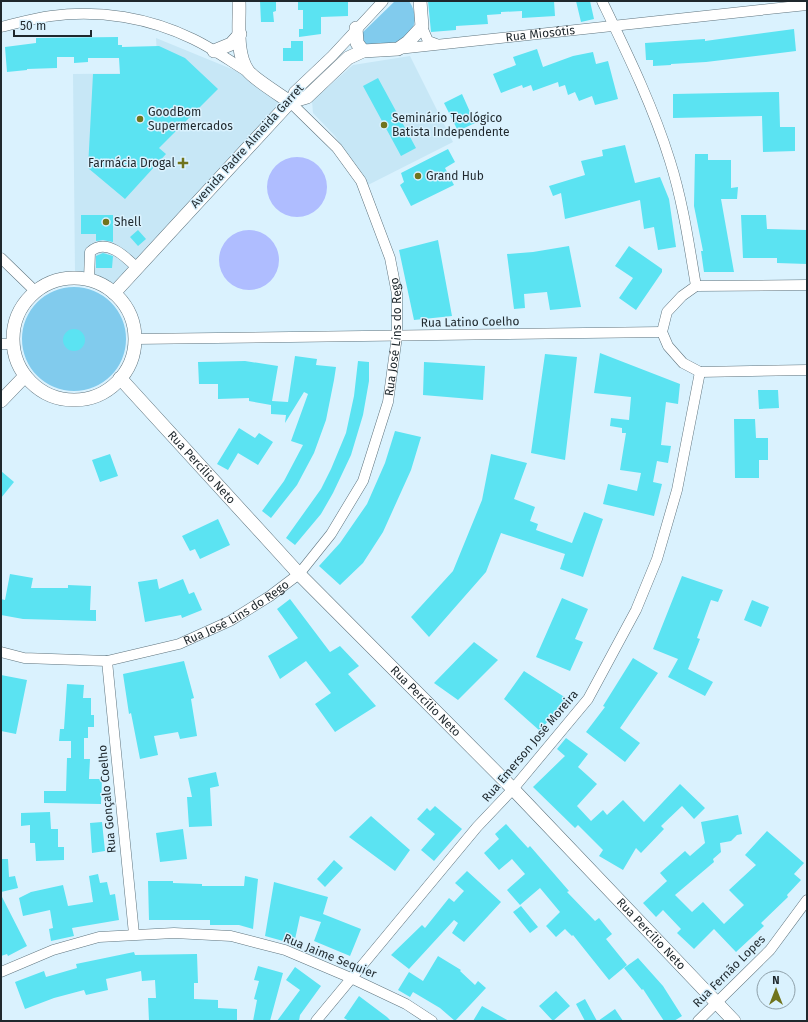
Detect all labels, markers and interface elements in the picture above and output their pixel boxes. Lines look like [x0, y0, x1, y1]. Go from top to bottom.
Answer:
scale bar [14, 12, 91, 38]
text: 50 m [20, 19, 46, 33]
street label: Rua Miosótis [505, 23, 576, 44]
street label: Avenida Padre Almeida Garret [188, 81, 307, 211]
place label: GoodBom Supermercados [148, 105, 233, 133]
place label: Seminário Teológico Batista Independente [392, 111, 510, 139]
marker: GoodBom Supermercados [135, 114, 145, 124]
marker: Seminário Teológico Batista Independente [379, 120, 389, 130]
place label: Farmácia Drogal [88, 156, 175, 170]
marker: Farmácia Drogal [178, 158, 188, 168]
place label: Grand Hub [426, 169, 484, 183]
marker: Grand Hub [413, 171, 423, 181]
place label: Shell [114, 215, 142, 229]
marker: Shell [101, 217, 111, 227]
street label: Rua José Lins do Rego [382, 276, 404, 397]
street label: Rua Latino Coelho [420, 314, 520, 330]
street label: Rua Percílio Neto [165, 428, 238, 507]
street label: Rua José Lins do Rego [181, 577, 292, 648]
street label: Rua Percílio Neto [388, 663, 464, 739]
street label: Rua Emerson José Moreira [479, 687, 581, 805]
street label: Rua Gonçalo Coelho [95, 744, 119, 854]
street label: Rua Percílio Neto [614, 895, 688, 973]
street label: Rua Jaime Sequier [281, 931, 379, 981]
street label: Rua Fernão Lopes [690, 932, 768, 1010]
north arrow [756, 970, 796, 1010]
text: N [772, 974, 780, 987]

